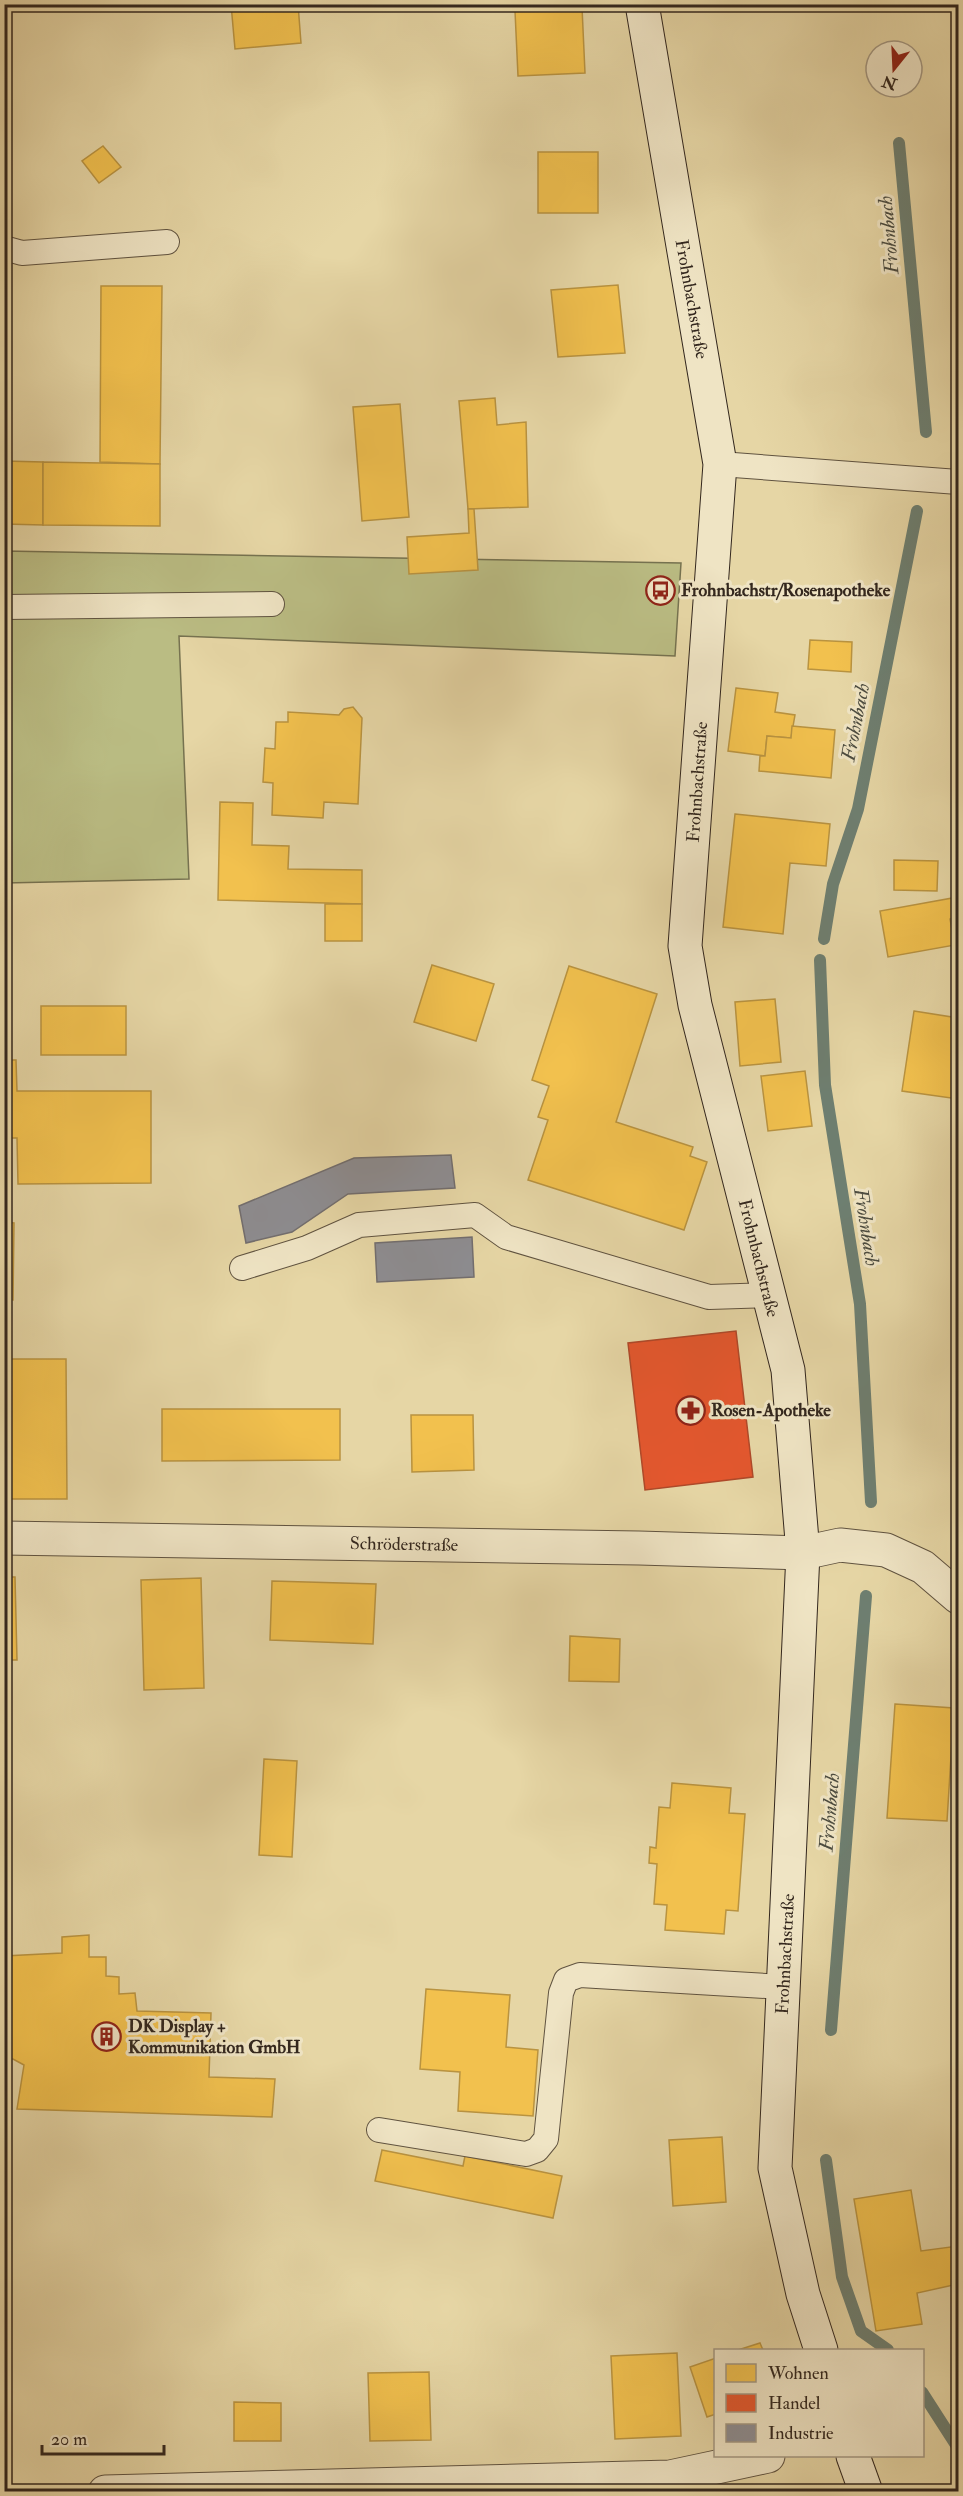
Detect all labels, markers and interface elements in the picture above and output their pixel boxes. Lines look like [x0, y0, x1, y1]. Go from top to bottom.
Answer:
north arrow [864, 39, 924, 99]
text: N [879, 70, 901, 94]
water label: Frohnbach [873, 195, 904, 276]
street label: Frohnbachstraße [670, 238, 713, 361]
bus stop icon: Frohnbachstr/Rosenapotheke [644, 574, 676, 606]
place label: Frohnbachstr/Rosenapotheke [681, 579, 891, 602]
water label: Frohnbach [836, 681, 875, 764]
street label: Frohnbachstraße [682, 720, 713, 843]
water label: Frohnbach [848, 1185, 885, 1268]
street label: Frohnbachstraße [733, 1197, 784, 1320]
pharmacy icon: Rosen-Apotheke [674, 1394, 706, 1426]
place label: Rosen-Apotheke [711, 1399, 831, 1422]
street label: Schröderstraße [350, 1532, 459, 1557]
water label: Frohnbach [814, 1772, 845, 1853]
street label: Frohnbachstraße [771, 1893, 800, 2015]
place label: DK Display + Kommunikation GmbH [128, 2015, 301, 2059]
building icon: DK Display + Kommunikation GmbH [91, 2020, 123, 2052]
legend [714, 2349, 924, 2457]
text: Wohnen [767, 2362, 829, 2385]
text: Handel [768, 2392, 821, 2415]
scale bar [42, 2418, 164, 2456]
text: Industrie [768, 2422, 834, 2445]
text: 20 m [51, 2428, 87, 2451]

